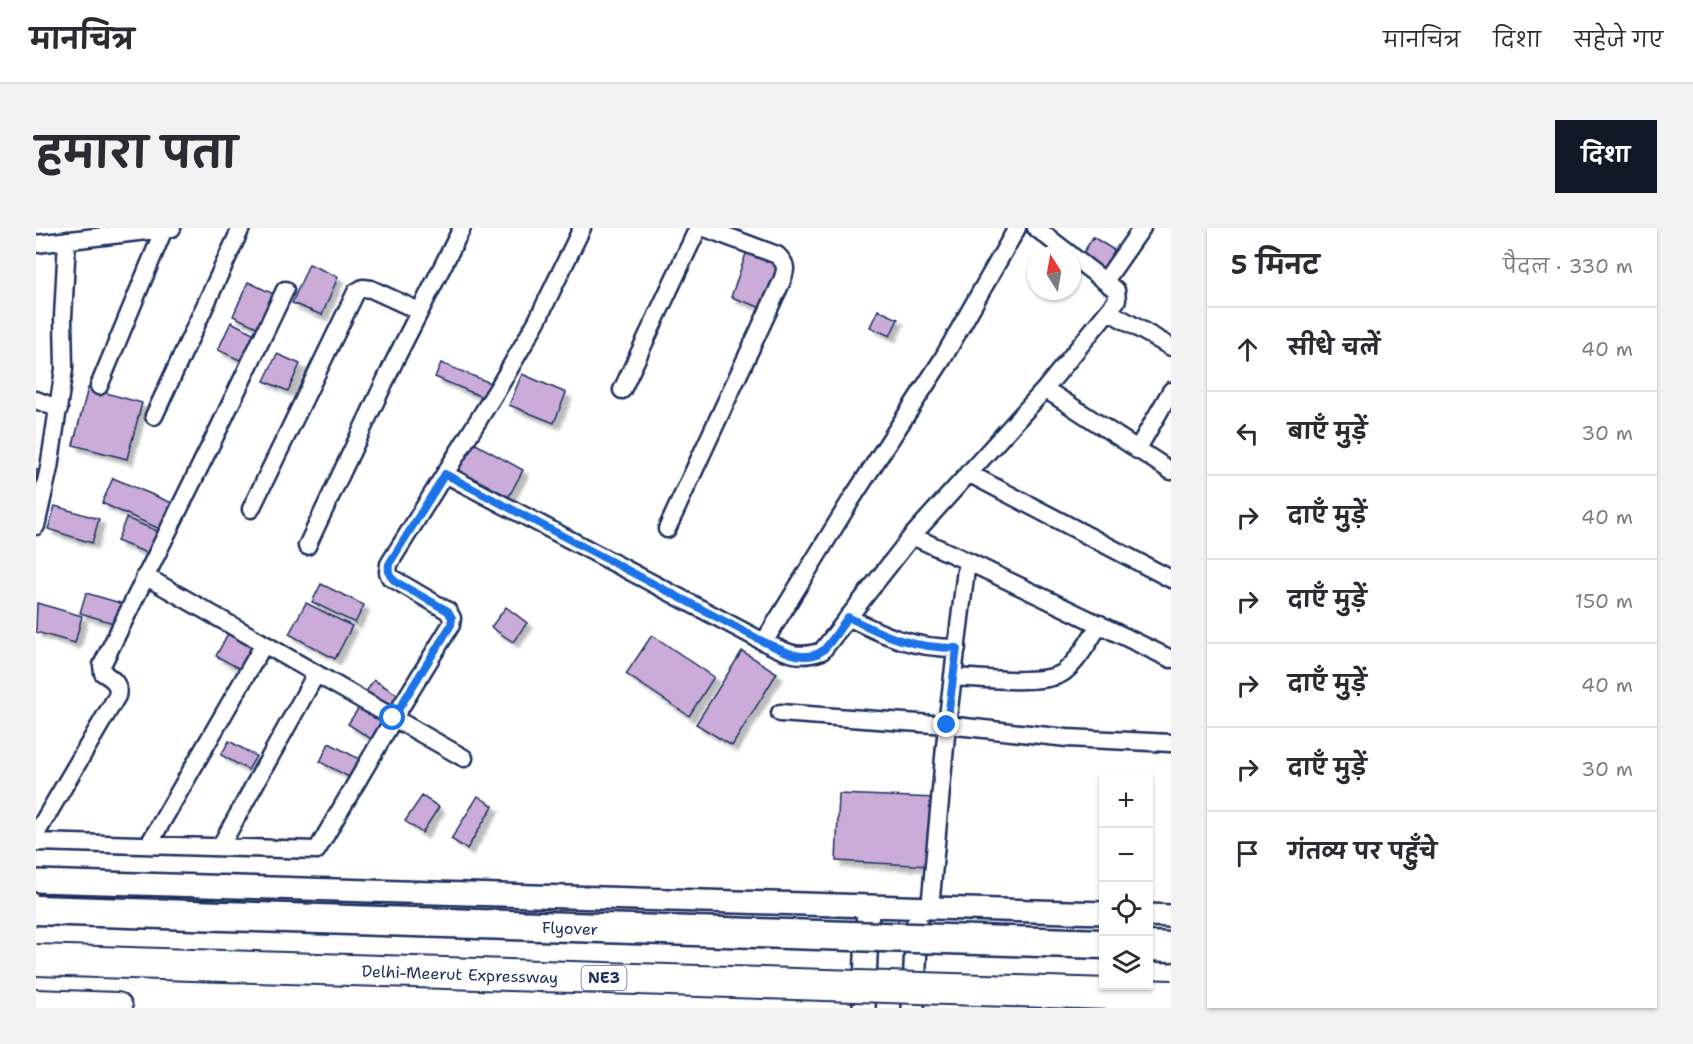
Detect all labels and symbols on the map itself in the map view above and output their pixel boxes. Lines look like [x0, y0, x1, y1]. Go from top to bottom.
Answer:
north arrow [1027, 246, 1081, 300]
route start [379, 704, 405, 730]
route end [933, 711, 959, 737]
street label: Flyover [541, 917, 598, 940]
street label: Delhi-Meerut Expressway [361, 961, 559, 988]
road number: NE3 [582, 966, 626, 990]

